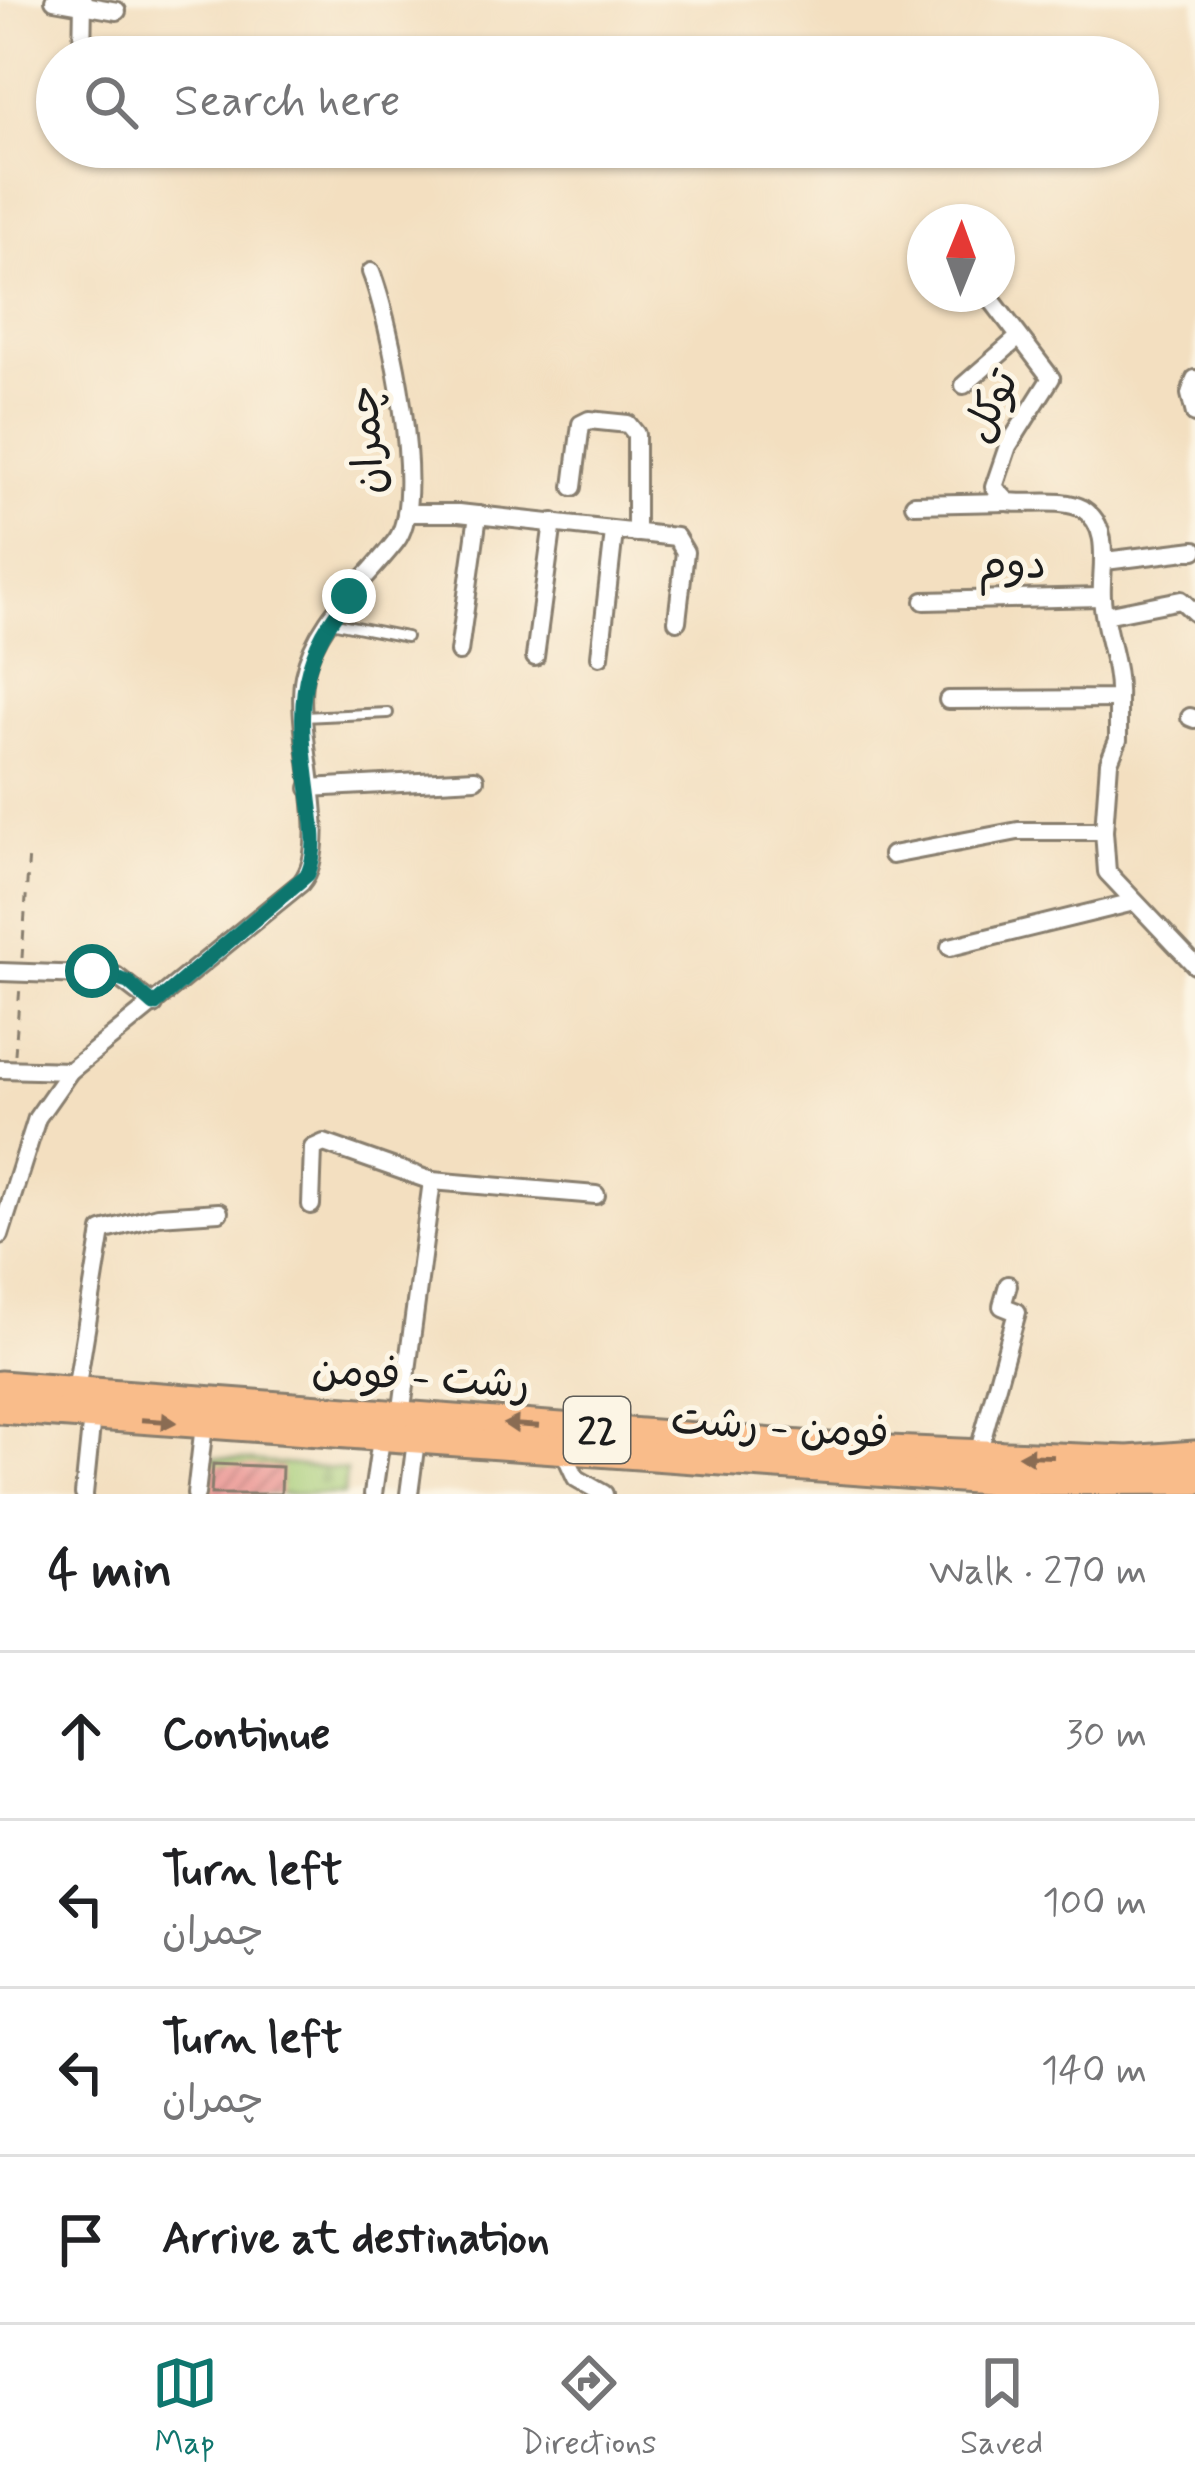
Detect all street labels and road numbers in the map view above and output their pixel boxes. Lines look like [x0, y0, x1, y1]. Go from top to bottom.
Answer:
street label: توکل [951, 361, 1033, 452]
street label: چمران [337, 383, 400, 496]
street label: دوم [977, 538, 1047, 596]
street label: رشت - فومن [310, 1343, 532, 1414]
street label: فومن - رشت [669, 1393, 891, 1464]
road number: 22 [564, 1397, 630, 1463]

